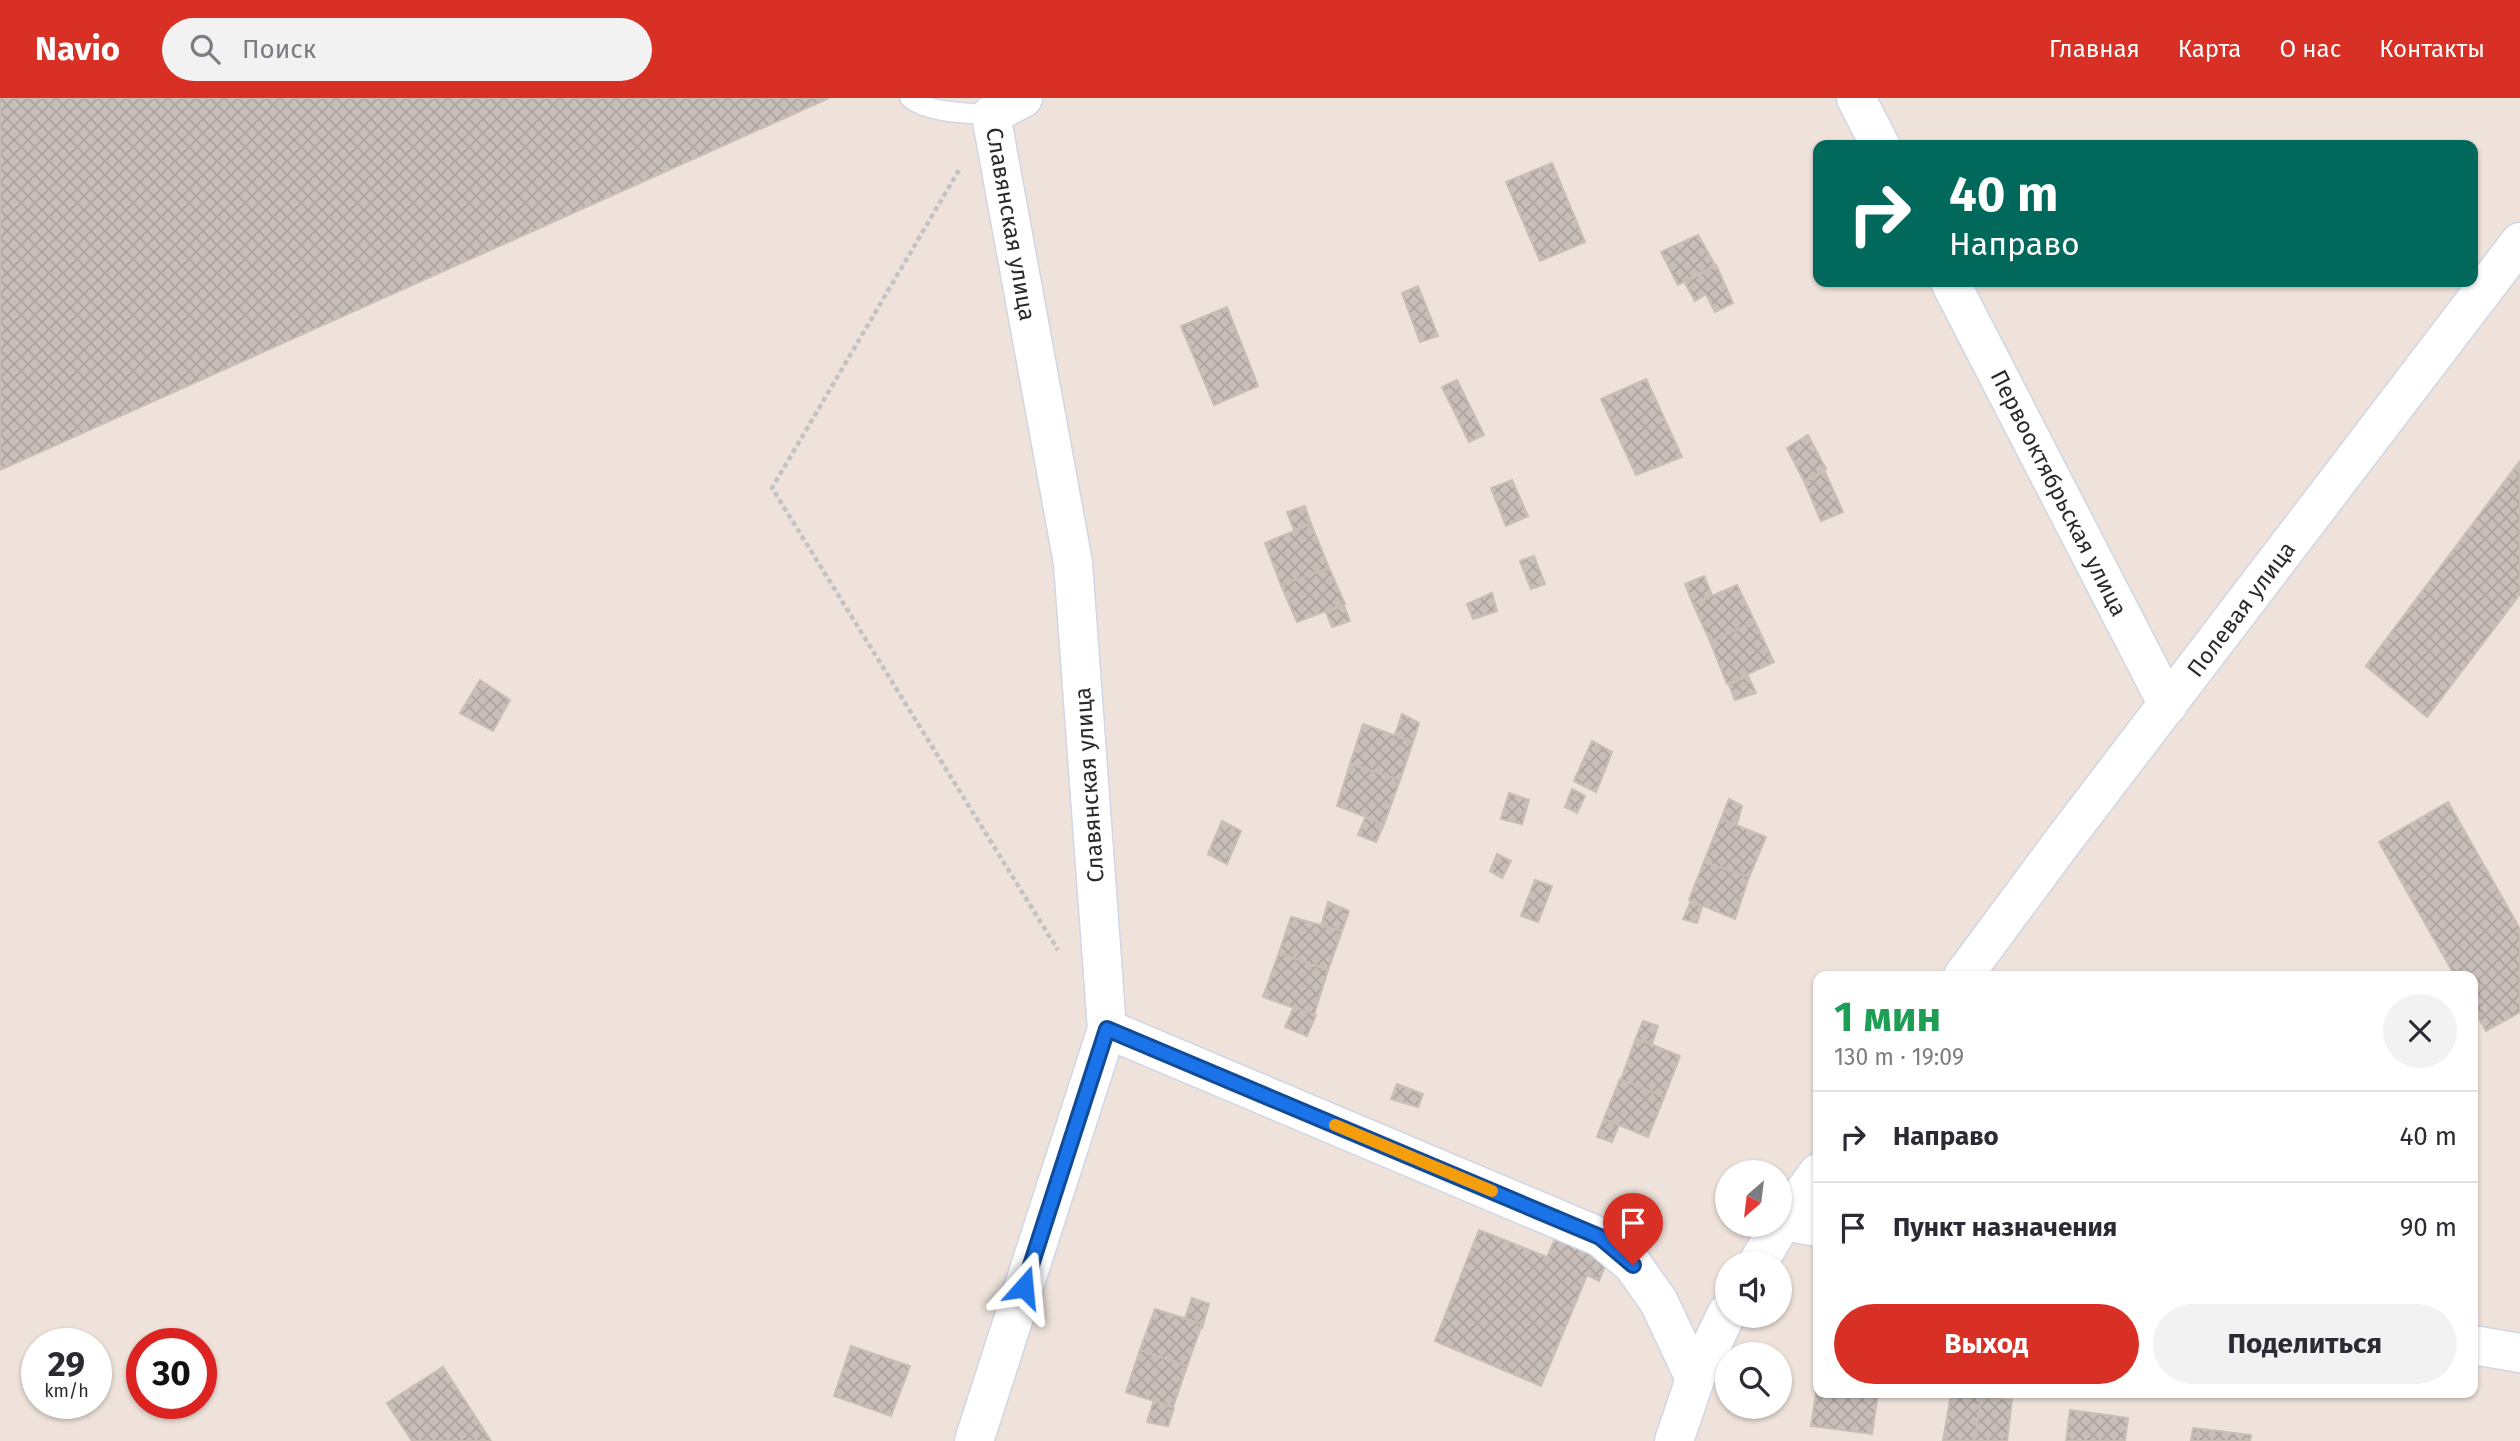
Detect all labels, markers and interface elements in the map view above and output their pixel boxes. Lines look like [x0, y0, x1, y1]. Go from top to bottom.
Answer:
search box [162, 18, 652, 81]
text: Navio [35, 29, 120, 69]
icon: search [186, 30, 224, 68]
text: Поиск [242, 34, 316, 65]
text: Главная [2049, 35, 2140, 63]
text: Карта [2178, 35, 2241, 63]
text: О нас [2279, 35, 2341, 63]
text: Контакты [2379, 35, 2485, 63]
street label: Славянская улица [980, 125, 1042, 323]
text: 40 m [1949, 165, 2058, 224]
icon: right [1834, 168, 1925, 259]
text: Направо [1949, 225, 2080, 263]
street label: Первооктябрьская улица [1985, 365, 2133, 621]
street label: Полевая улица [2181, 536, 2301, 682]
street label: Славянская улица [1068, 686, 1110, 884]
text: 1 мин [1834, 992, 1941, 1042]
button: close [2383, 994, 2457, 1068]
text: 130 m · 19:09 [1834, 1043, 1964, 1071]
icon: right [1834, 1118, 1872, 1156]
text: Направо [1893, 1121, 1999, 1152]
text: 40 m [2399, 1121, 2457, 1152]
north arrow [1715, 1160, 1792, 1237]
map controls [1715, 1160, 1792, 1419]
pin [1603, 1193, 1663, 1265]
icon: arrive [1614, 1204, 1652, 1242]
icon: arrive [1834, 1209, 1872, 1247]
text: Пункт назначения [1893, 1212, 2117, 1243]
text: 90 m [2400, 1212, 2457, 1243]
position arrow [987, 1250, 1061, 1324]
button: sound [1715, 1251, 1792, 1328]
button: Выход [1834, 1304, 2139, 1384]
button: Поделиться [2153, 1304, 2457, 1384]
speed limit sign: 30 [126, 1328, 217, 1419]
button: search [1715, 1342, 1792, 1419]
text: 29 [48, 1343, 85, 1385]
text: km/h [44, 1380, 89, 1402]

